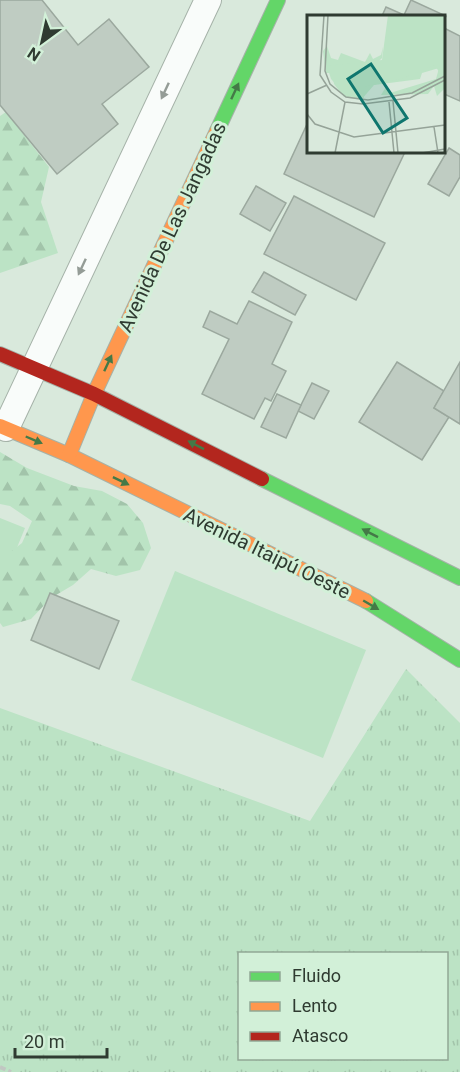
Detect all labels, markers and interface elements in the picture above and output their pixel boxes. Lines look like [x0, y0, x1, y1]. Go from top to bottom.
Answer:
north arrow [12, 12, 72, 72]
inset map [307, 15, 445, 153]
text: N [24, 43, 44, 65]
one-way arrow [160, 82, 170, 100]
one-way arrow [231, 83, 240, 100]
street label: Avenida De Las Jangadas [113, 118, 231, 336]
one-way arrow [77, 259, 86, 276]
one-way arrow [104, 354, 113, 371]
one-way arrow [26, 436, 43, 445]
one-way arrow [187, 441, 204, 450]
one-way arrow [113, 476, 130, 486]
street label: Avenida Itaipú Oeste [180, 502, 354, 604]
one-way arrow [362, 528, 379, 537]
one-way arrow [363, 600, 380, 610]
legend [238, 952, 448, 1060]
text: Fluido [292, 965, 341, 986]
text: Lento [292, 995, 337, 1016]
scale bar [15, 1021, 106, 1059]
text: Atasco [292, 1025, 348, 1046]
text: 20 m [24, 1031, 64, 1052]

